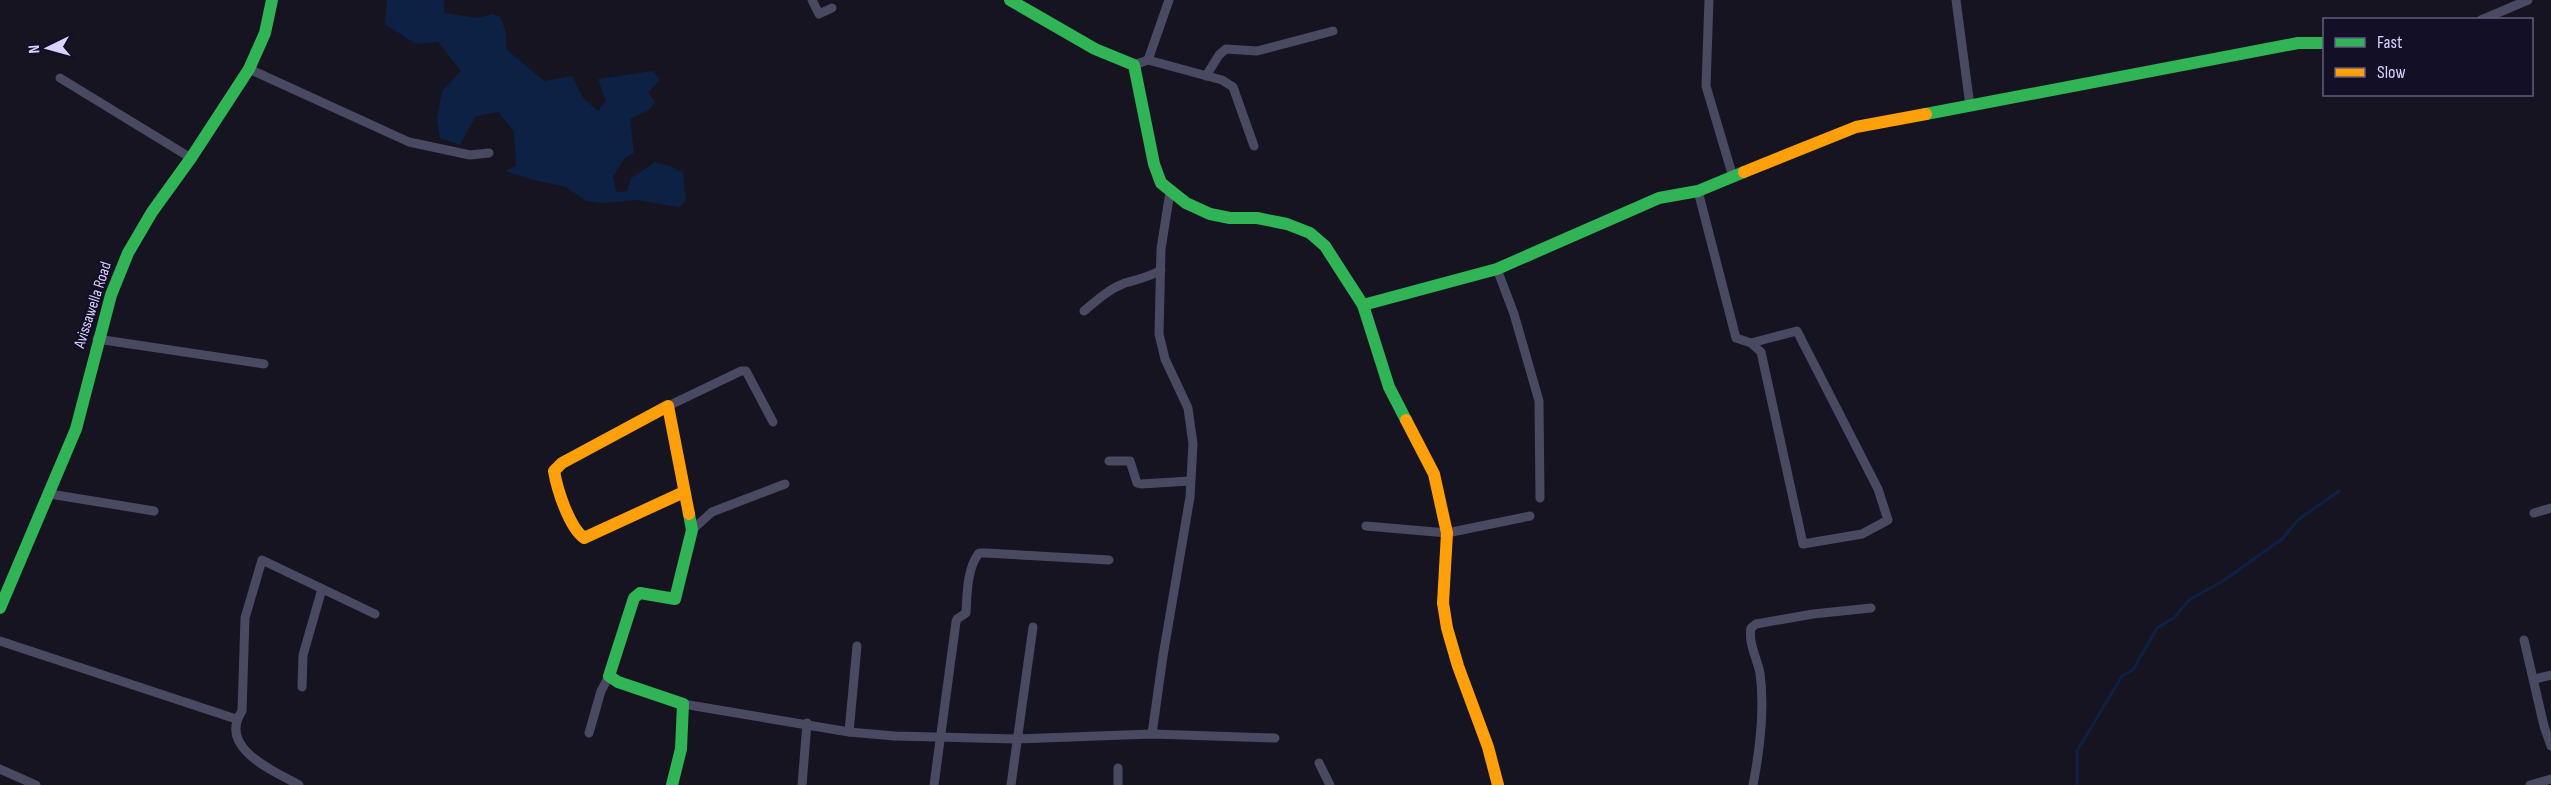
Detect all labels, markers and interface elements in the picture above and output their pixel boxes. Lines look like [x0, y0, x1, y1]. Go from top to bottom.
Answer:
north arrow [18, 18, 78, 78]
legend [2323, 18, 2533, 96]
text: Fast [2377, 32, 2403, 53]
text: N [25, 44, 44, 54]
text: Slow [2377, 62, 2406, 83]
street label: Avissawella Road [70, 259, 116, 352]

